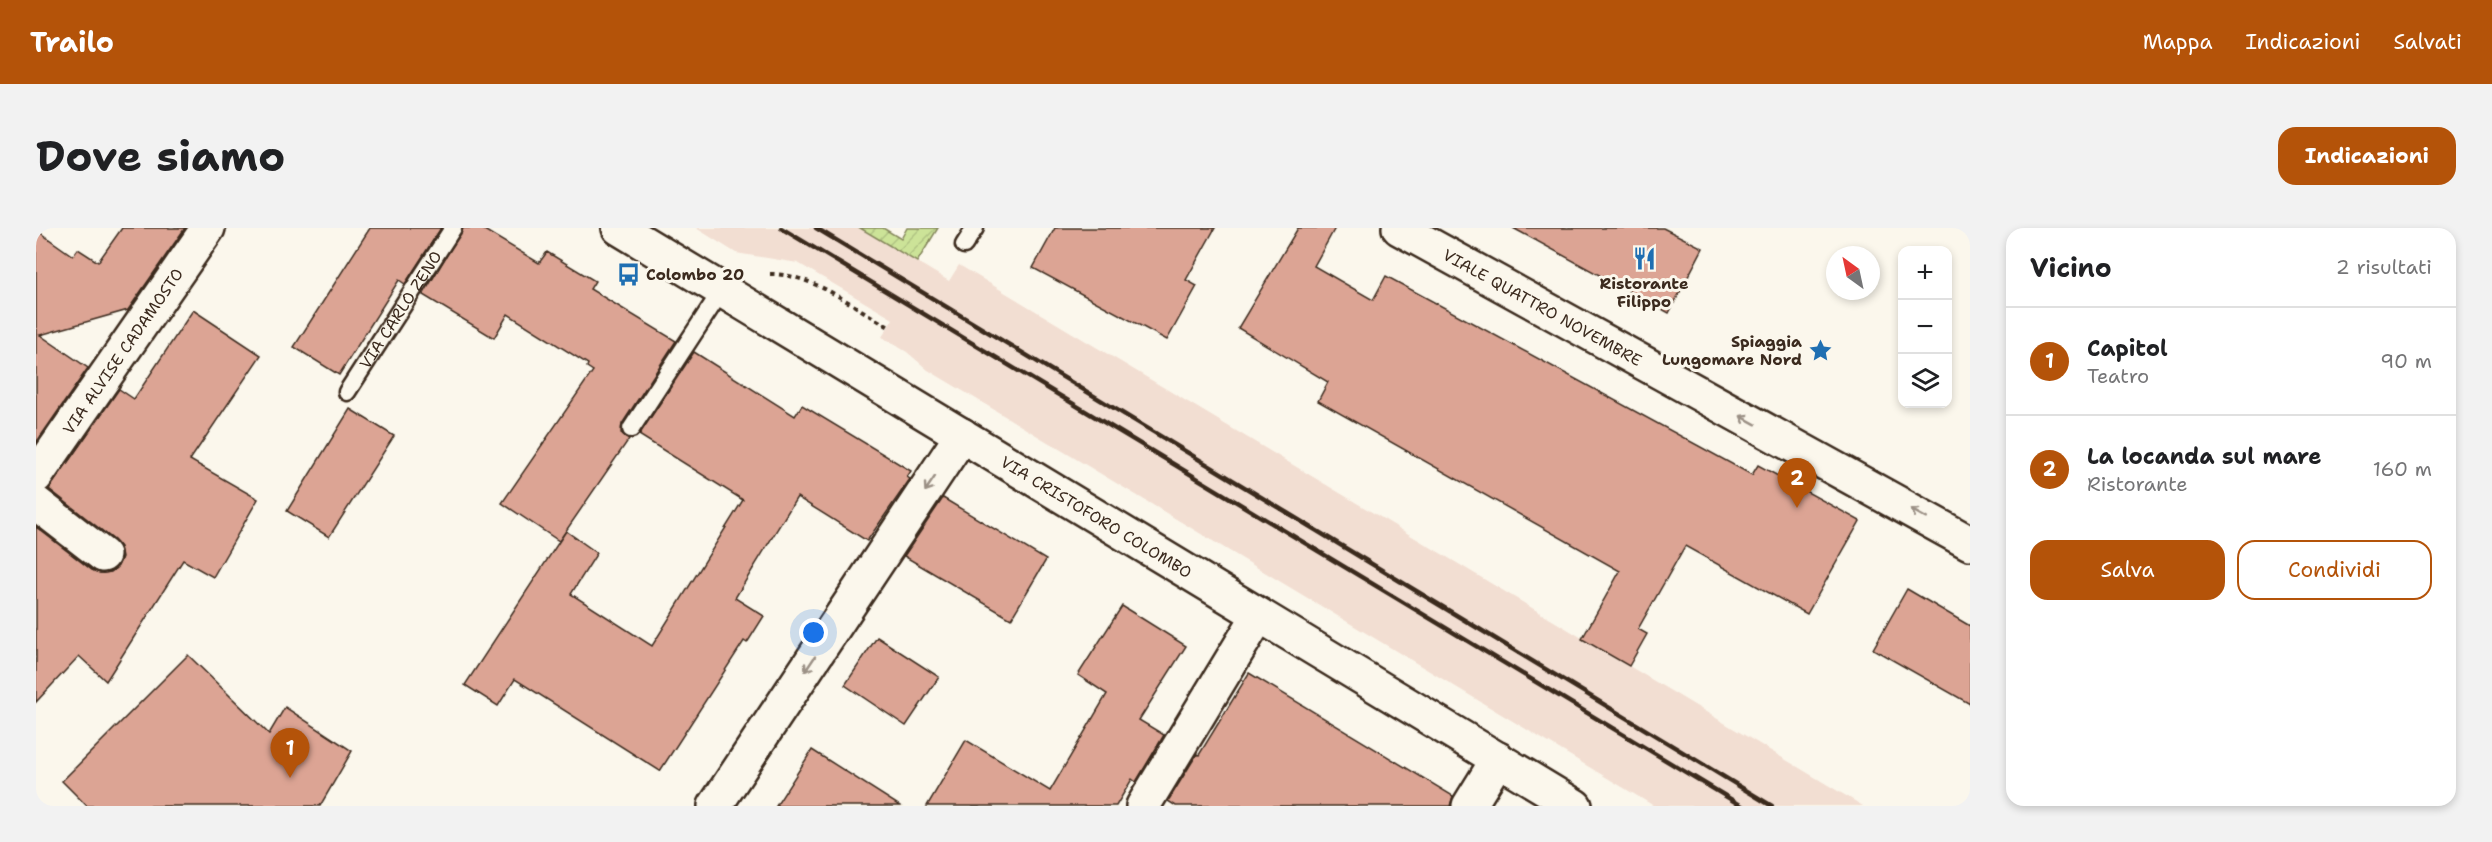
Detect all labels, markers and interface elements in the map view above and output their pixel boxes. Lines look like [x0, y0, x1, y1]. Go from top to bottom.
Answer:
text: Trailo [30, 23, 114, 61]
text: Mappa [2143, 28, 2213, 56]
text: Indicazioni [2246, 28, 2360, 56]
text: Salvati [2393, 28, 2462, 56]
button: Indicazioni [2278, 127, 2456, 185]
text: Dove siamo [36, 128, 285, 184]
street label: VIALE QUATTRO NOVEMBRE [1439, 244, 1646, 371]
restaurant icon: Ristorante Filippo [1631, 245, 1657, 271]
north arrow [1826, 246, 1880, 300]
map controls [1898, 246, 1952, 408]
button: + [1898, 246, 1952, 300]
street label: VIA CARLO ZENO [355, 247, 446, 373]
text: Vicino [2030, 250, 2112, 285]
text: 2 risultati [2336, 254, 2432, 280]
bus stop icon: Colombo 20 [615, 261, 641, 287]
street label: VIA ALVISE CADAMOSTO [58, 264, 188, 439]
place label: Colombo 20 [646, 264, 744, 285]
place label: Ristorante Filippo [1599, 273, 1689, 312]
button: − [1898, 300, 1952, 354]
place label: Spiaggia Lungomare Nord [1662, 331, 1802, 370]
text: Capitol [2087, 334, 2168, 363]
place icon: Spiaggia Lungomare Nord [1807, 337, 1833, 363]
text: 1 [2045, 348, 2054, 374]
text: 90 m [2380, 348, 2432, 374]
button: layers [1898, 354, 1952, 408]
text: Teatro [2087, 363, 2149, 389]
one-way arrow [1740, 414, 1757, 426]
text: La locanda sul mare [2087, 442, 2322, 471]
street label: VIA CRISTOFORO COLOMBO [997, 451, 1196, 583]
text: 2 [2043, 456, 2057, 482]
text: 160 m [2373, 456, 2432, 482]
pin: 2 [1778, 458, 1816, 508]
text: Ristorante [2087, 471, 2188, 497]
one-way arrow [924, 475, 936, 492]
one-way arrow [1911, 508, 1928, 520]
button: Salva [2030, 540, 2225, 600]
button: Condividi [2237, 540, 2432, 600]
your location [799, 618, 828, 647]
one-way arrow [804, 655, 816, 671]
pin: 1 [270, 728, 310, 778]

